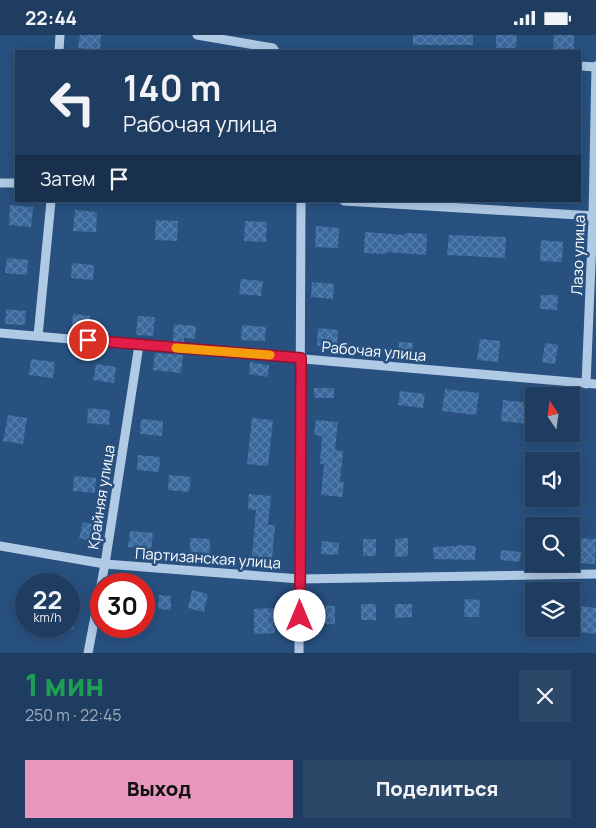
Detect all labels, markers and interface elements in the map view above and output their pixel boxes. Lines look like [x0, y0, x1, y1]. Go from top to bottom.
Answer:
text: 22:44 [25, 5, 77, 31]
text: 140 m [123, 64, 221, 112]
icon: left [40, 70, 105, 135]
text: Рабочая улица [123, 109, 277, 139]
icon: arrive [105, 165, 133, 193]
text: Затем [40, 166, 95, 192]
street label: Лазо улица [566, 214, 590, 296]
pin [67, 319, 109, 361]
icon: arrive [74, 326, 102, 354]
street label: Рабочая улица [321, 336, 427, 366]
north arrow [525, 387, 580, 443]
map controls [525, 387, 580, 637]
street label: Крайняя улица [82, 443, 120, 551]
button: sound [525, 452, 580, 507]
button: search [525, 517, 580, 572]
street label: Партизанская улица [134, 542, 282, 574]
speed limit sign: 30 [90, 573, 155, 638]
text: 22 [33, 582, 62, 617]
button: layers [525, 582, 580, 637]
position arrow [273, 589, 325, 641]
text: km/h [34, 609, 61, 626]
text: 1 мин [25, 664, 104, 705]
button: close [519, 670, 571, 722]
text: 250 m · 22:45 [25, 704, 122, 726]
button: Выход [25, 760, 293, 818]
button: Поделиться [303, 760, 571, 818]

